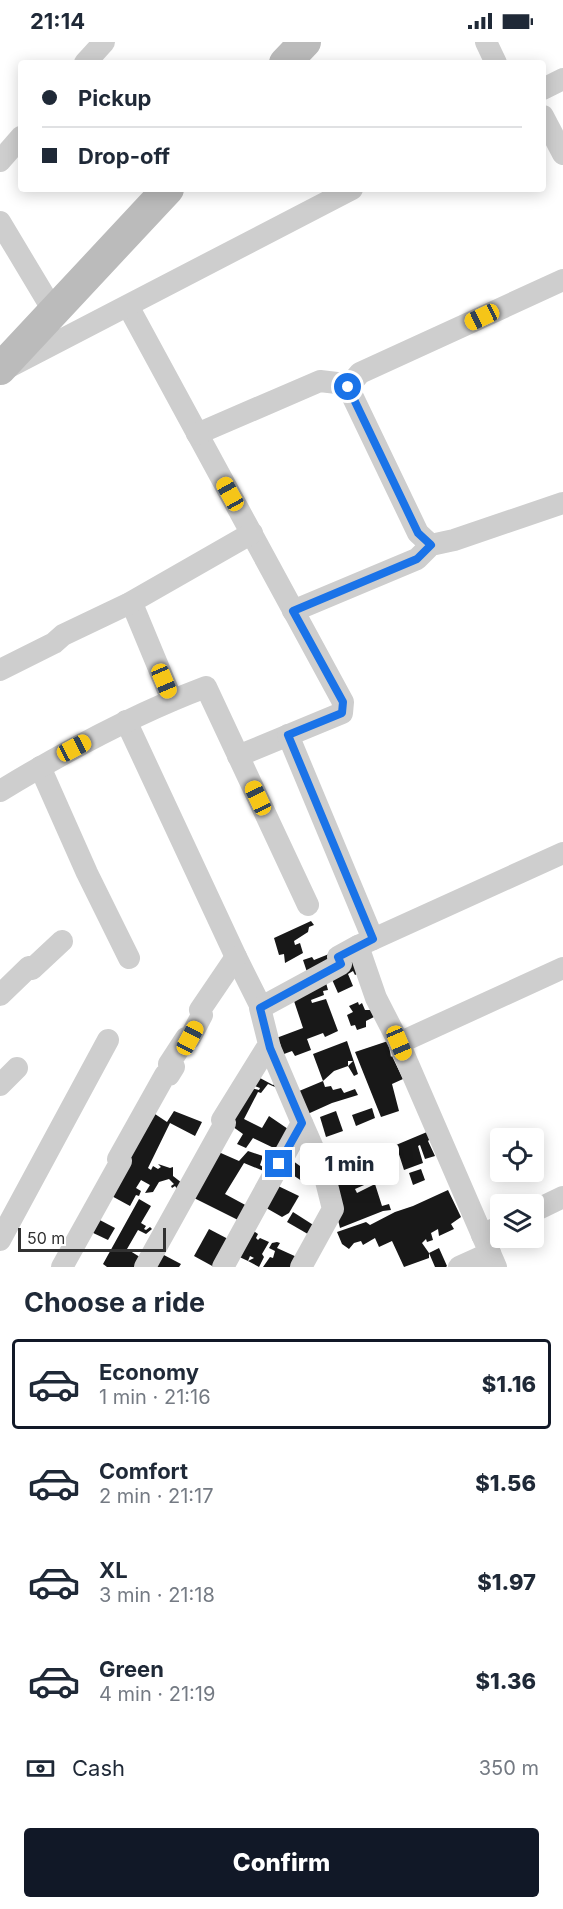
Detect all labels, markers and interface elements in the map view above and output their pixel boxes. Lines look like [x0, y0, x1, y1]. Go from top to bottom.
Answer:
text: 21:14 [30, 8, 85, 34]
text: Pickup [78, 85, 152, 111]
text: Drop-off [78, 143, 170, 169]
car [462, 301, 502, 333]
route start [334, 373, 361, 400]
car [213, 474, 247, 514]
car [149, 661, 179, 701]
car [54, 732, 94, 764]
car [242, 778, 274, 818]
car [174, 1018, 206, 1058]
car [384, 1023, 414, 1063]
map controls [490, 1128, 544, 1248]
button: locate [490, 1128, 544, 1182]
callout: 1 min [300, 1143, 399, 1185]
route end [265, 1150, 292, 1177]
text: 1 min [324, 1152, 375, 1176]
button: layers [490, 1194, 544, 1248]
scale bar [18, 1225, 166, 1252]
text: 50 m [27, 1228, 65, 1248]
text: Choose a ride [24, 1286, 205, 1319]
icon: car [27, 1357, 81, 1411]
text: Economy [99, 1359, 199, 1385]
text: $1.16 [482, 1371, 536, 1397]
text: 1 min · 21:16 [99, 1385, 211, 1409]
icon: car [27, 1456, 81, 1510]
text: Comfort [99, 1458, 188, 1484]
text: $1.56 [475, 1470, 536, 1496]
text: 2 min · 21:17 [99, 1484, 214, 1508]
icon: car [27, 1555, 81, 1609]
text: XL [99, 1557, 128, 1583]
text: $1.97 [477, 1569, 536, 1595]
text: 3 min · 21:18 [99, 1583, 215, 1607]
icon: car [27, 1654, 81, 1708]
text: Green [99, 1656, 164, 1682]
text: $1.36 [475, 1668, 536, 1694]
text: 4 min · 21:19 [99, 1682, 215, 1706]
icon: cash [24, 1752, 57, 1785]
text: Cash [72, 1755, 125, 1781]
text: 350 m [479, 1756, 539, 1780]
button: Confirm [24, 1828, 539, 1897]

